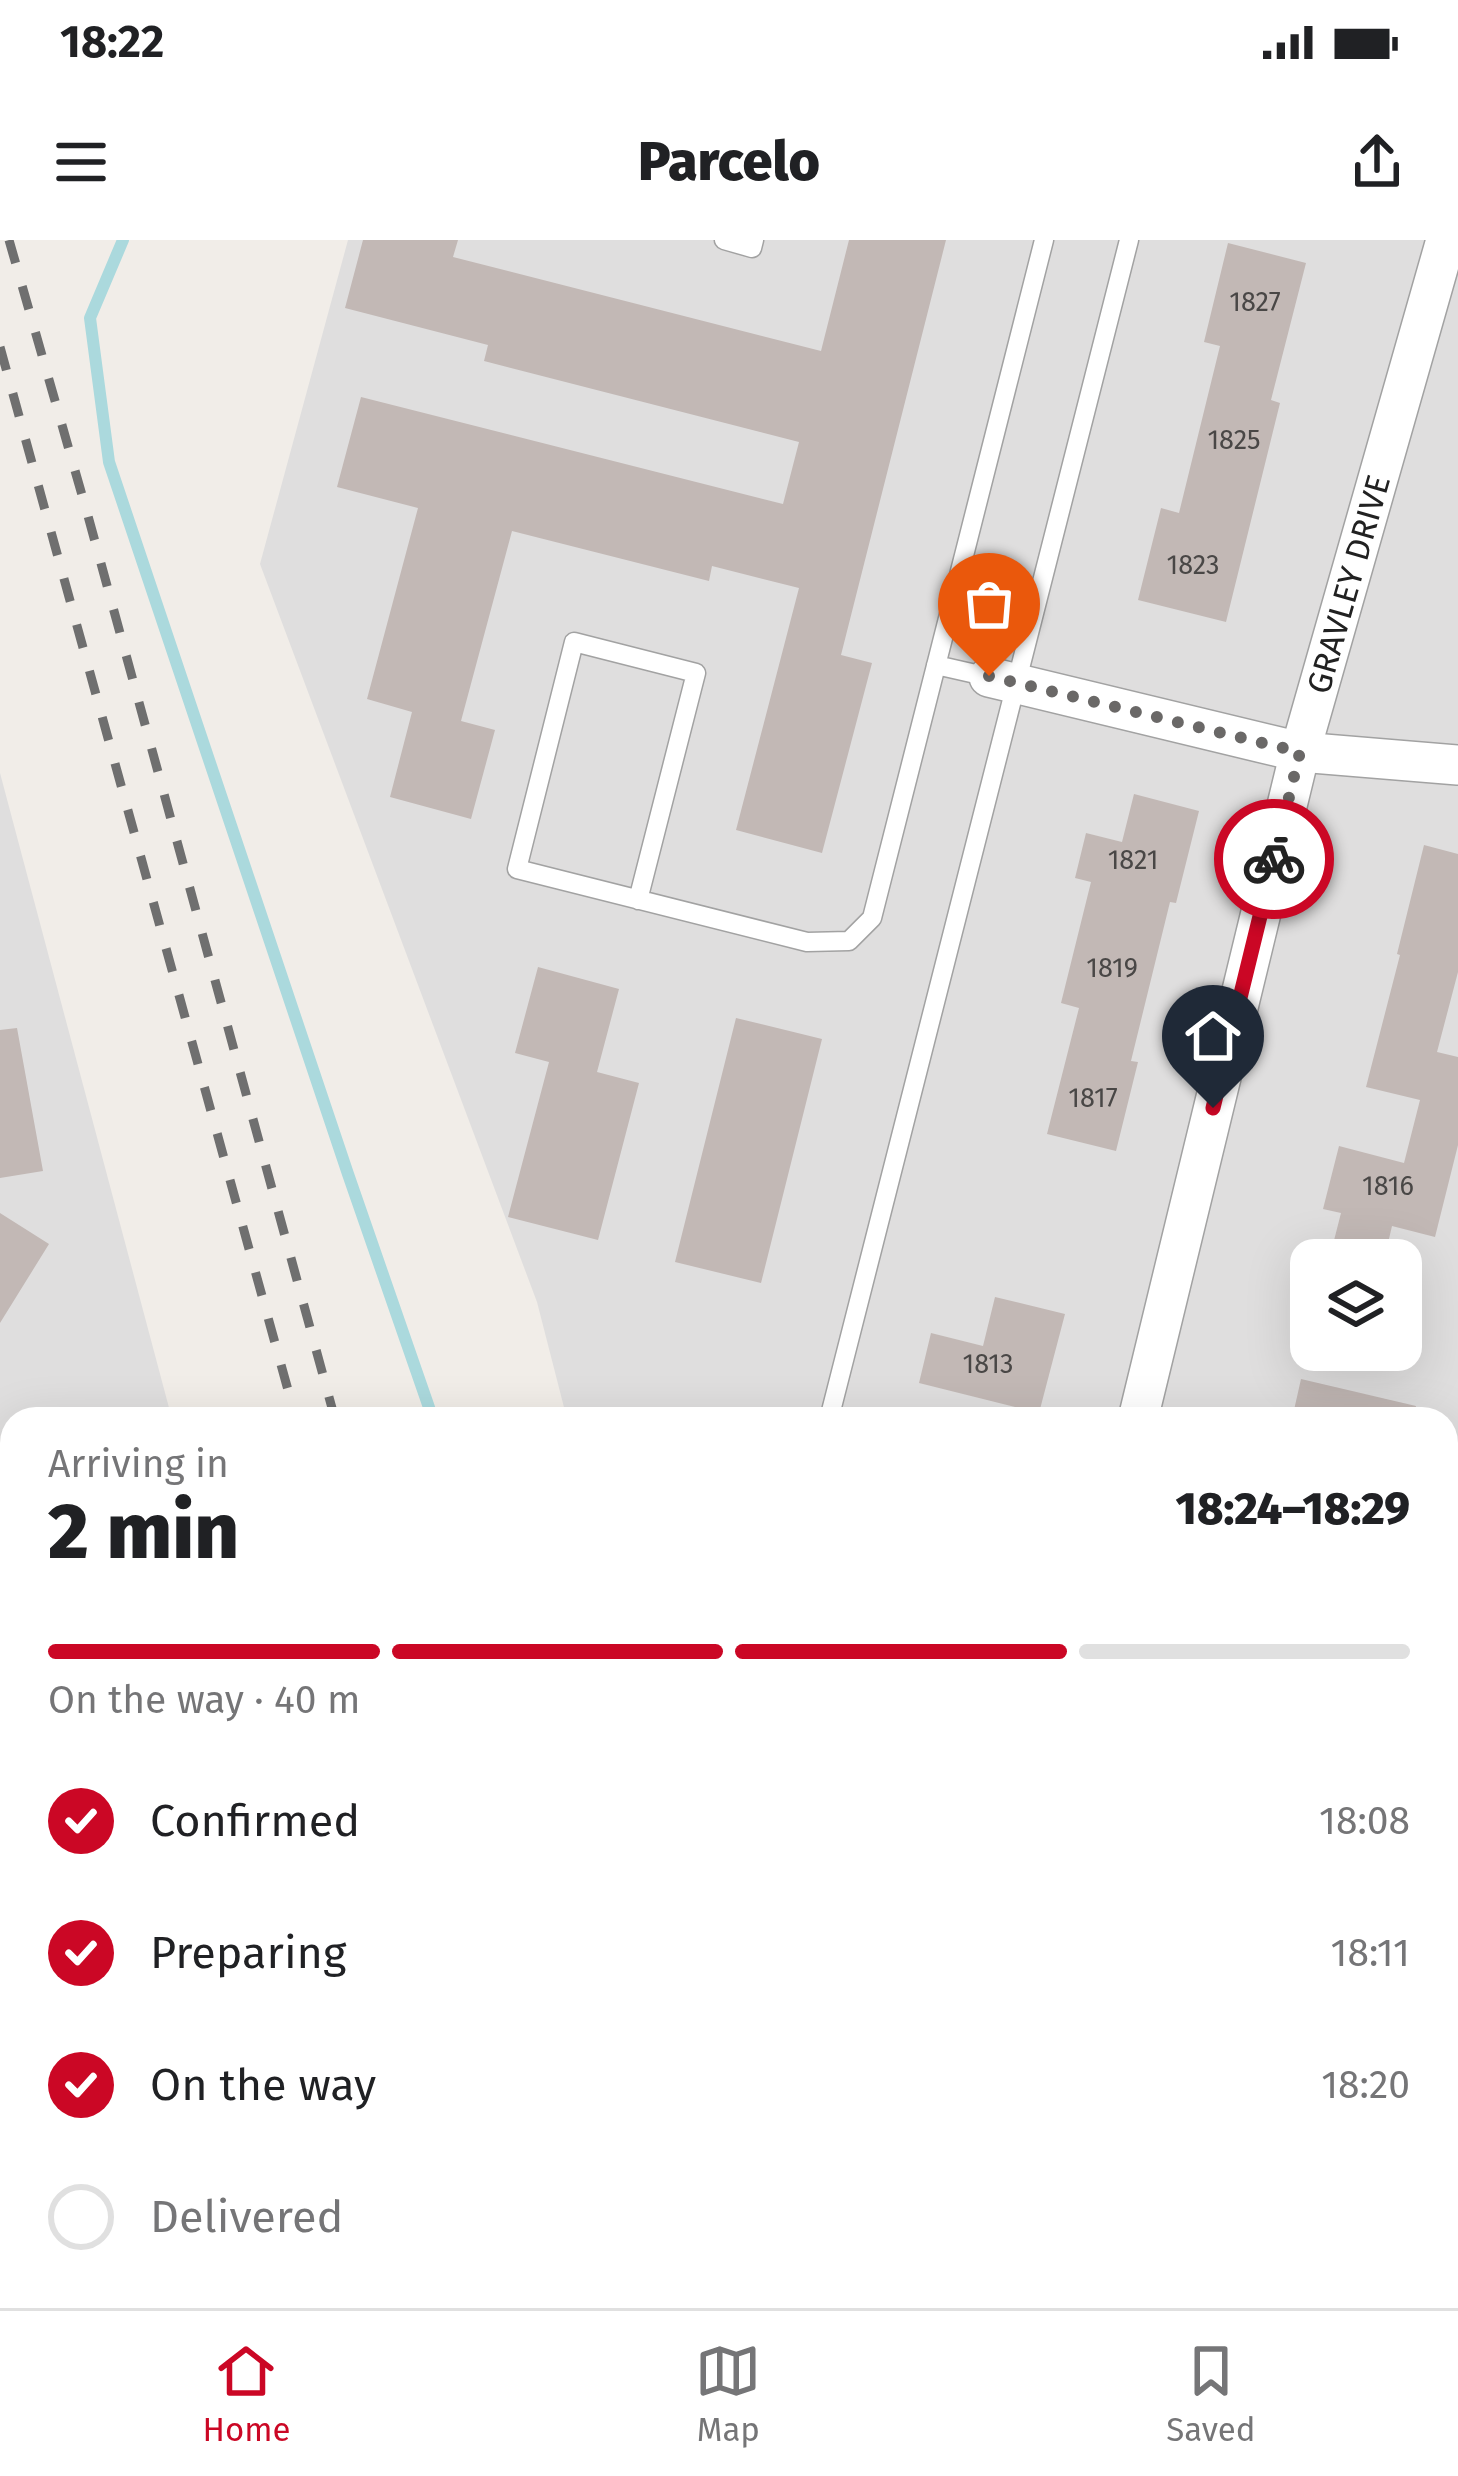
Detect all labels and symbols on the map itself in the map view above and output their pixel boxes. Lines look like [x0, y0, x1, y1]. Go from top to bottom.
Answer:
house number: 1827 [1229, 286, 1281, 318]
house number: 1825 [1207, 424, 1261, 456]
street label: GRAVLEY DRIVE [1299, 470, 1399, 698]
house number: 1823 [1166, 549, 1220, 581]
pin [938, 553, 1040, 676]
courier [1214, 799, 1334, 919]
house number: 1821 [1108, 844, 1158, 876]
house number: 1819 [1086, 952, 1138, 984]
pin [1162, 985, 1264, 1108]
house number: 1817 [1068, 1082, 1118, 1114]
house number: 1816 [1362, 1170, 1414, 1202]
house number: 1813 [963, 1348, 1013, 1380]

